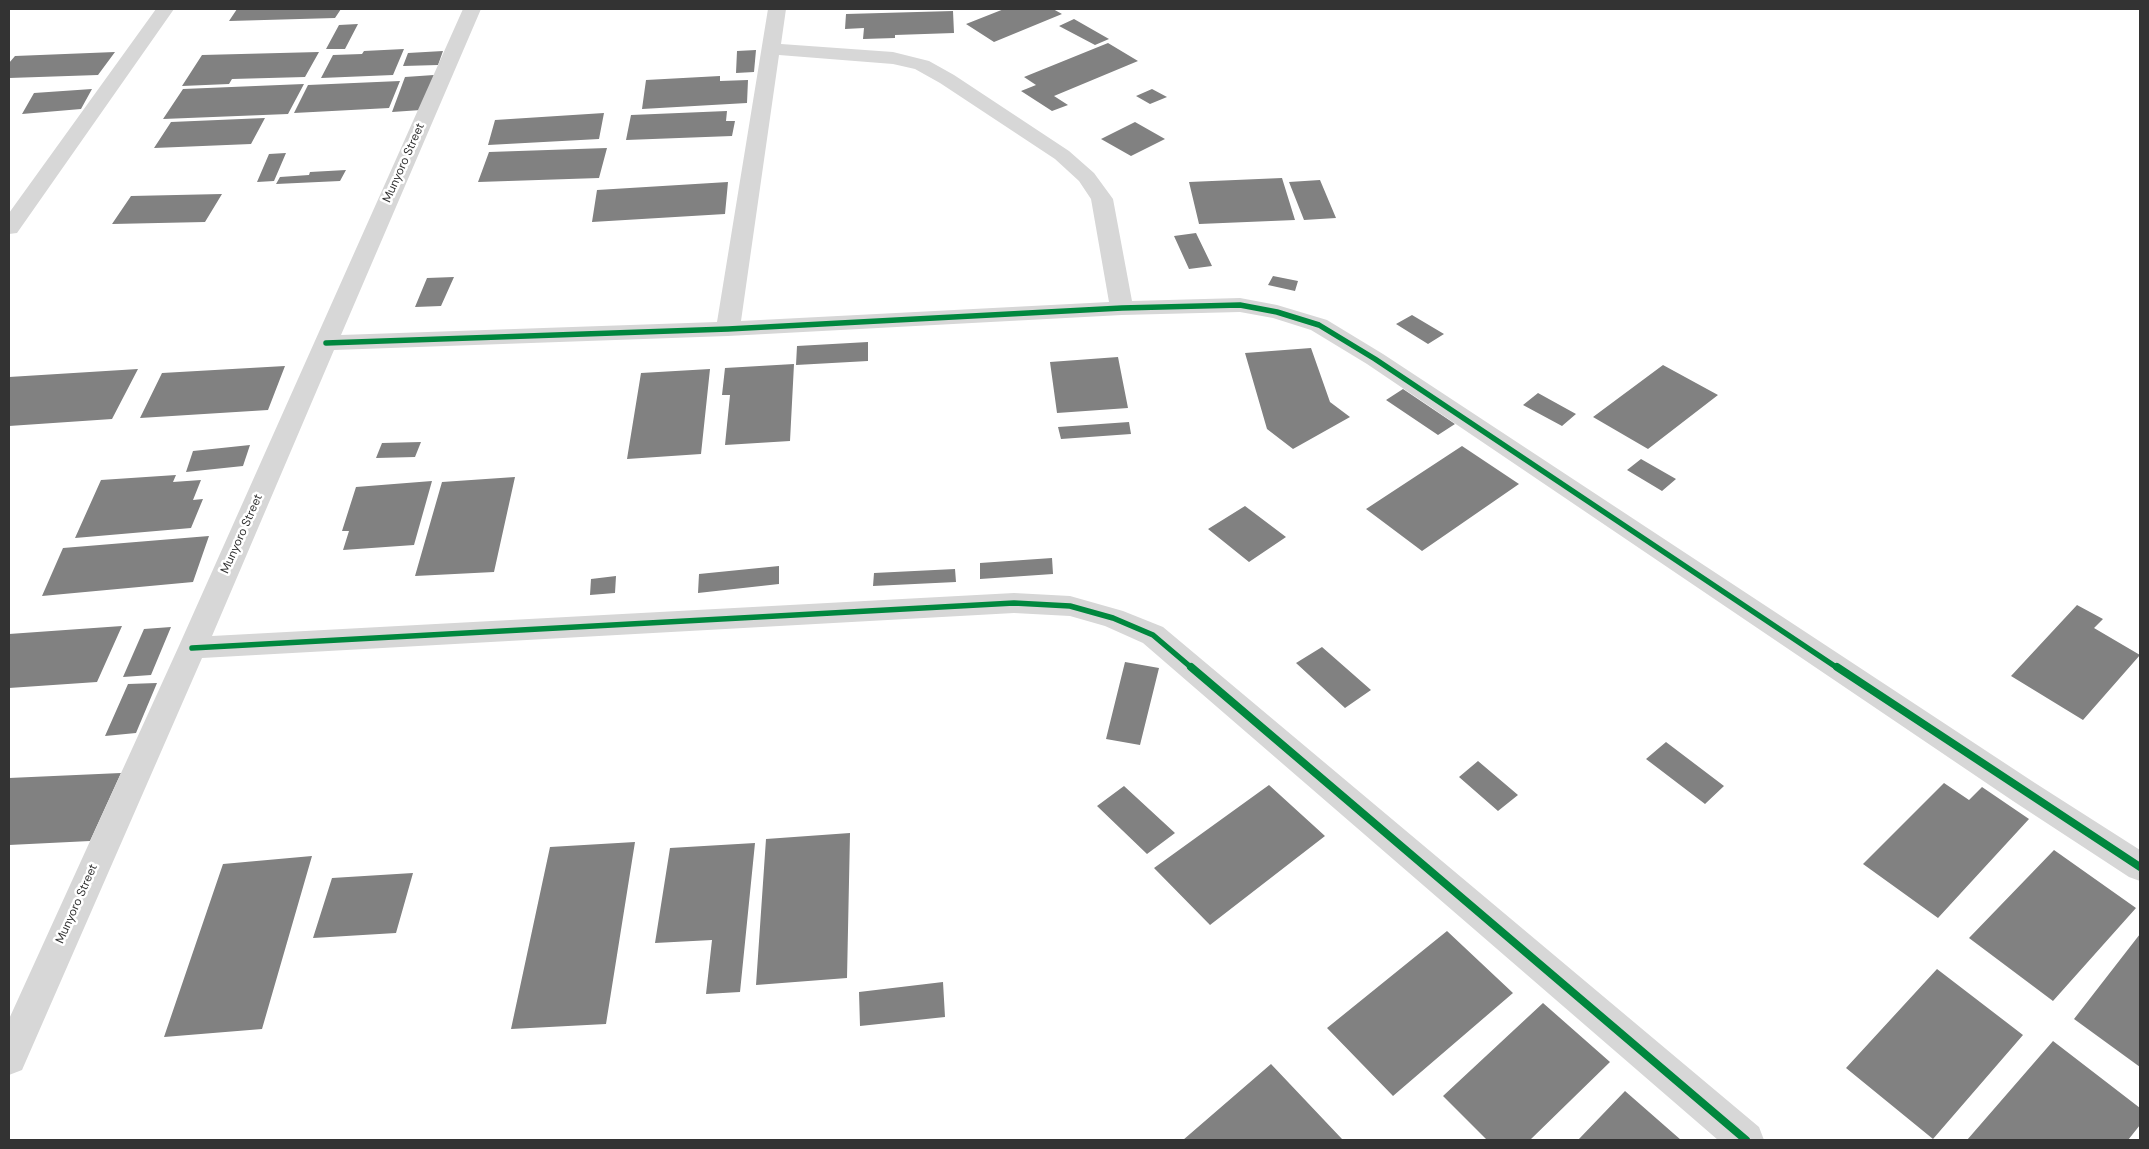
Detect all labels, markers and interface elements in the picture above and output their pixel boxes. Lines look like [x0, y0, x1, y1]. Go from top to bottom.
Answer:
street label: Munyoro Street [380, 121, 428, 205]
street label: Munyoro Street [218, 492, 266, 576]
street label: Munyoro Street [53, 862, 101, 946]

